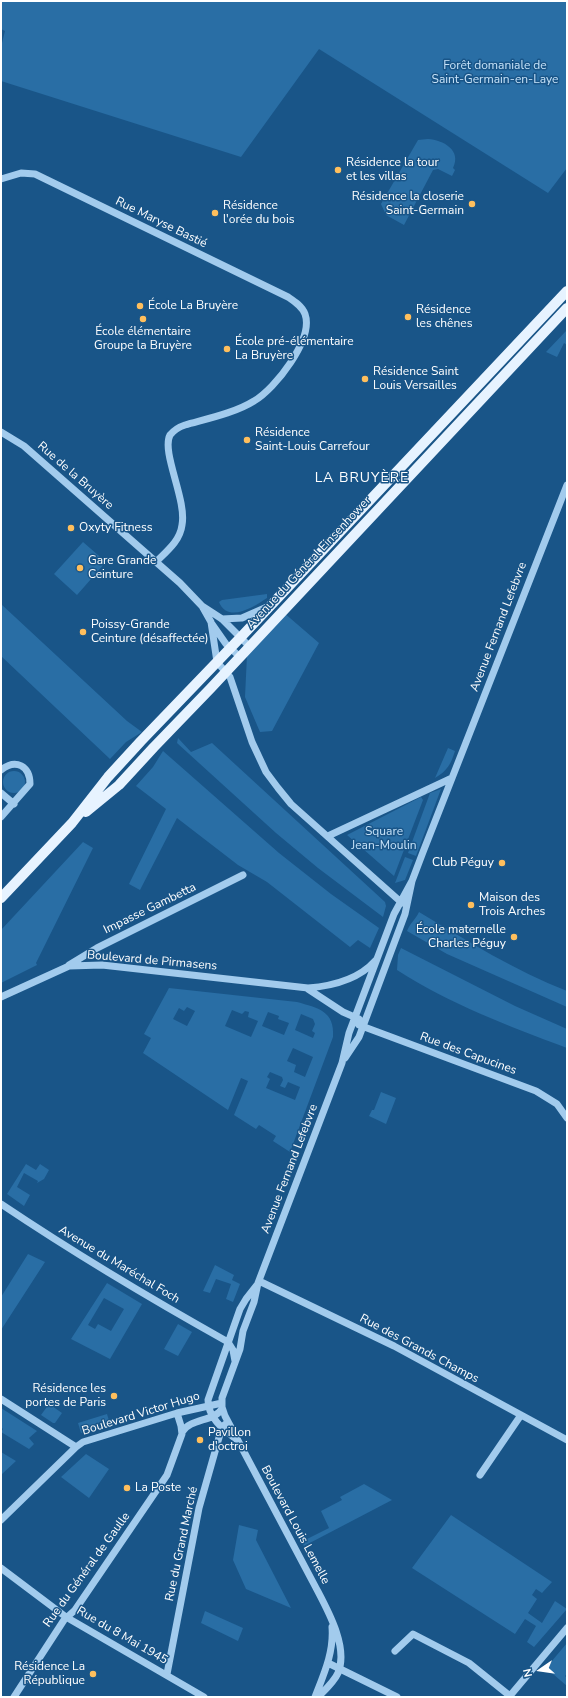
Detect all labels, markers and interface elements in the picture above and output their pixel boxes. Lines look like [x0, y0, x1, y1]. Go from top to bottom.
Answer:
park label: Forêt domaniale de Saint-Germain-en-Laye [432, 59, 558, 87]
place label: Résidence la tour et les villas [346, 156, 439, 184]
marker: Résidence la tour et les villas [333, 165, 343, 175]
place label: Résidence la closerie Saint-Germain [352, 190, 464, 218]
street label: Rue Maryse Bastié [113, 195, 209, 251]
place label: Résidence l'orée du bois [223, 199, 295, 227]
marker: Résidence la closerie Saint-Germain [467, 199, 477, 209]
marker: Résidence l'orée du bois [210, 208, 220, 218]
place label: École La Bruyère [148, 299, 238, 313]
marker: École La Bruyère [135, 301, 145, 311]
place label: Résidence les chênes [416, 303, 472, 331]
marker: Résidence les chênes [403, 312, 413, 322]
marker: École élémentaire Groupe la Bruyère [138, 314, 148, 324]
place label: École élémentaire Groupe la Bruyère [94, 325, 192, 353]
place label: École pré-élémentaire La Bruyère [235, 335, 354, 363]
marker: École pré-élémentaire La Bruyère [222, 344, 232, 354]
place label: Résidence Saint Louis Versailles [373, 365, 458, 393]
marker: Résidence Saint Louis Versailles [360, 374, 370, 384]
place label: Résidence Saint-Louis Carrefour [255, 426, 370, 454]
marker: Résidence Saint-Louis Carrefour [242, 435, 252, 445]
street label: Rue de la Bruyère [34, 439, 116, 513]
district label: LA BRUYÈRE [315, 471, 409, 487]
street label: Avenue du Général Einsenhower [244, 494, 374, 632]
place label: Oxyty Fitness [79, 521, 153, 535]
marker: Oxyty Fitness [66, 523, 76, 533]
place label: Gare Grande Ceinture [88, 554, 156, 582]
street label: Avenue Fernand Lefebvre [468, 560, 530, 694]
marker: Gare Grande Ceinture [75, 563, 85, 573]
place label: Poissy-Grande Ceinture (désaffectée) [91, 618, 209, 646]
marker: Poissy-Grande Ceinture (désaffectée) [78, 627, 88, 637]
park label: Square Jean-Moulin [351, 825, 417, 853]
place label: Club Péguy [432, 856, 494, 870]
marker: Club Péguy [497, 858, 507, 868]
street label: Impasse Gambetta [101, 880, 199, 938]
place label: Maison des Trois Arches [479, 891, 545, 919]
marker: Maison des Trois Arches [466, 900, 476, 910]
place label: École maternelle Charles Péguy [416, 923, 506, 951]
marker: École maternelle Charles Péguy [509, 932, 519, 942]
street label: Boulevard de Pirmasens [86, 948, 218, 974]
street label: Rue des Capucines [418, 1030, 518, 1078]
street label: Avenue Fernand Lefebvre [259, 1102, 321, 1236]
street label: Avenue du Maréchal Foch [56, 1223, 182, 1307]
street label: Rue des Grands Champs [357, 1311, 481, 1387]
place label: Résidence les portes de Paris [25, 1382, 106, 1410]
street label: Boulevard Victor Hugo [80, 1389, 202, 1439]
marker: Résidence les portes de Paris [109, 1391, 119, 1401]
place label: Pavillon d'octroi [208, 1426, 251, 1454]
marker: Pavillon d'octroi [195, 1435, 205, 1445]
street label: Boulevard Louis Lemelle [258, 1463, 332, 1587]
place label: La Poste [135, 1481, 181, 1495]
marker: La Poste [122, 1483, 132, 1493]
street label: Rue du Grand Marché [163, 1485, 201, 1603]
street label: Rue du Général de Gaulle [41, 1510, 133, 1630]
street label: Rue du 8 Mai 1945 [74, 1604, 170, 1668]
north arrow [520, 1650, 560, 1690]
place label: Résidence La République [14, 1660, 85, 1688]
text: N [520, 1667, 536, 1679]
marker: Résidence La République [88, 1669, 98, 1679]

